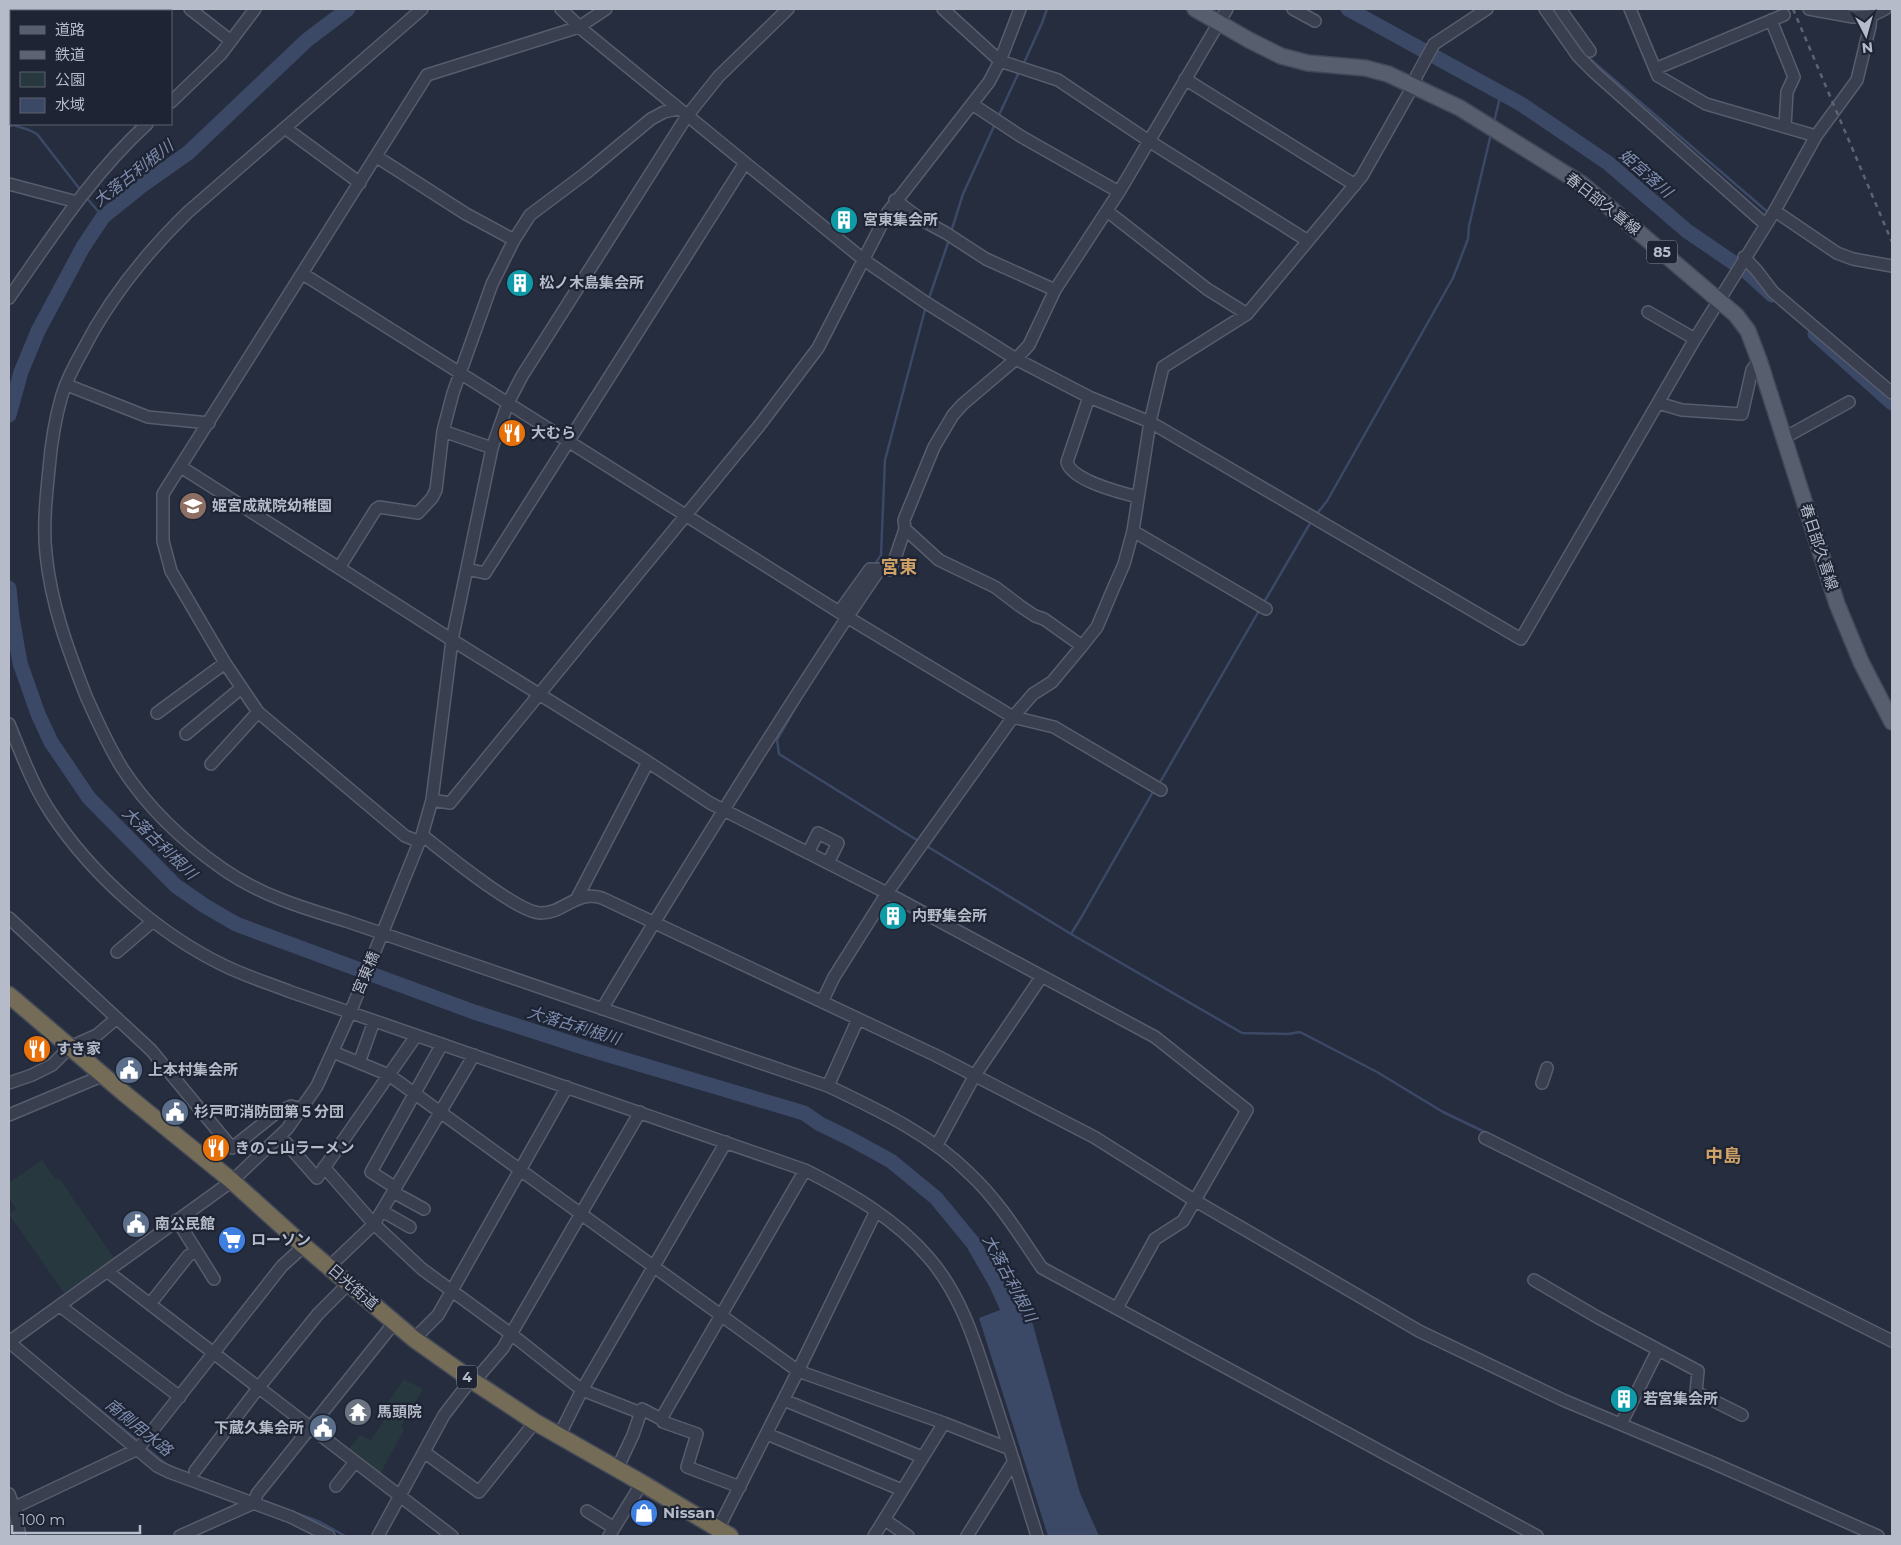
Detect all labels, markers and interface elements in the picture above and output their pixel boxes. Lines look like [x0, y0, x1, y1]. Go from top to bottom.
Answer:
legend [10, 10, 172, 125]
north arrow [1841, 10, 1891, 60]
text: 道路 [55, 20, 85, 39]
text: N [1861, 38, 1874, 57]
text: 鉄道 [55, 45, 85, 64]
text: 公園 [55, 70, 85, 89]
text: 水域 [55, 95, 85, 114]
water label: 大落古利根川 [90, 135, 179, 210]
water label: 姫宮落川 [1615, 145, 1678, 203]
street label: 春日部久喜線 [1562, 168, 1645, 239]
building icon: 宮東集会所 [829, 205, 859, 235]
place label: 宮東集会所 [863, 210, 938, 229]
road number: 85 [1647, 240, 1677, 264]
building icon: 松ノ木島集会所 [505, 268, 535, 298]
place label: 松ノ木島集会所 [539, 273, 644, 292]
restaurant icon: 大むら [497, 418, 527, 448]
place label: 大むら [531, 423, 576, 442]
school or university icon: 姫宮成就院幼稚園 [178, 491, 208, 521]
place label: 姫宮成就院幼稚園 [212, 496, 332, 515]
street label: 春日部久喜線 [1797, 501, 1842, 593]
district label: 宮東 [881, 556, 917, 578]
water label: 大落古利根川 [119, 803, 202, 885]
building icon: 内野集会所 [878, 901, 908, 931]
place label: 内野集会所 [912, 906, 987, 925]
street label: 宮東橋 [348, 948, 383, 997]
water label: 大落古利根川 [525, 1002, 624, 1049]
restaurant icon: すき家 [22, 1034, 52, 1064]
place label: すき家 [56, 1039, 101, 1058]
public building icon: 上本村集会所 [114, 1055, 144, 1085]
place label: 上本村集会所 [148, 1060, 238, 1079]
public building icon: 杉戸町消防団第５分団 [160, 1097, 190, 1127]
place label: 杉戸町消防団第５分団 [194, 1102, 344, 1121]
restaurant icon: きのこ山ラーメン [201, 1133, 231, 1163]
place label: きのこ山ラーメン [235, 1138, 354, 1157]
district label: 中島 [1705, 1145, 1741, 1167]
public building icon: 南公民館 [121, 1209, 151, 1239]
place label: 南公民館 [155, 1214, 215, 1233]
supermarket icon: ローソン [217, 1225, 247, 1255]
place label: ローソン [251, 1230, 311, 1249]
water label: 大落古利根川 [979, 1231, 1041, 1327]
street label: 日光街道 [324, 1260, 382, 1313]
road number: 4 [457, 1365, 477, 1388]
building icon: 若宮集会所 [1609, 1384, 1639, 1414]
place label: 若宮集会所 [1643, 1389, 1718, 1408]
water label: 南側用水路 [102, 1395, 177, 1461]
temple icon: 馬頭院 [343, 1397, 373, 1427]
place label: 馬頭院 [377, 1402, 422, 1421]
public building icon: 下蔵久集会所 [308, 1413, 338, 1443]
place label: 下蔵久集会所 [214, 1418, 304, 1437]
shop icon: Nissan [629, 1498, 659, 1528]
scale bar [12, 1502, 140, 1534]
place label: Nissan [663, 1503, 715, 1522]
text: 100 m [20, 1510, 65, 1529]

